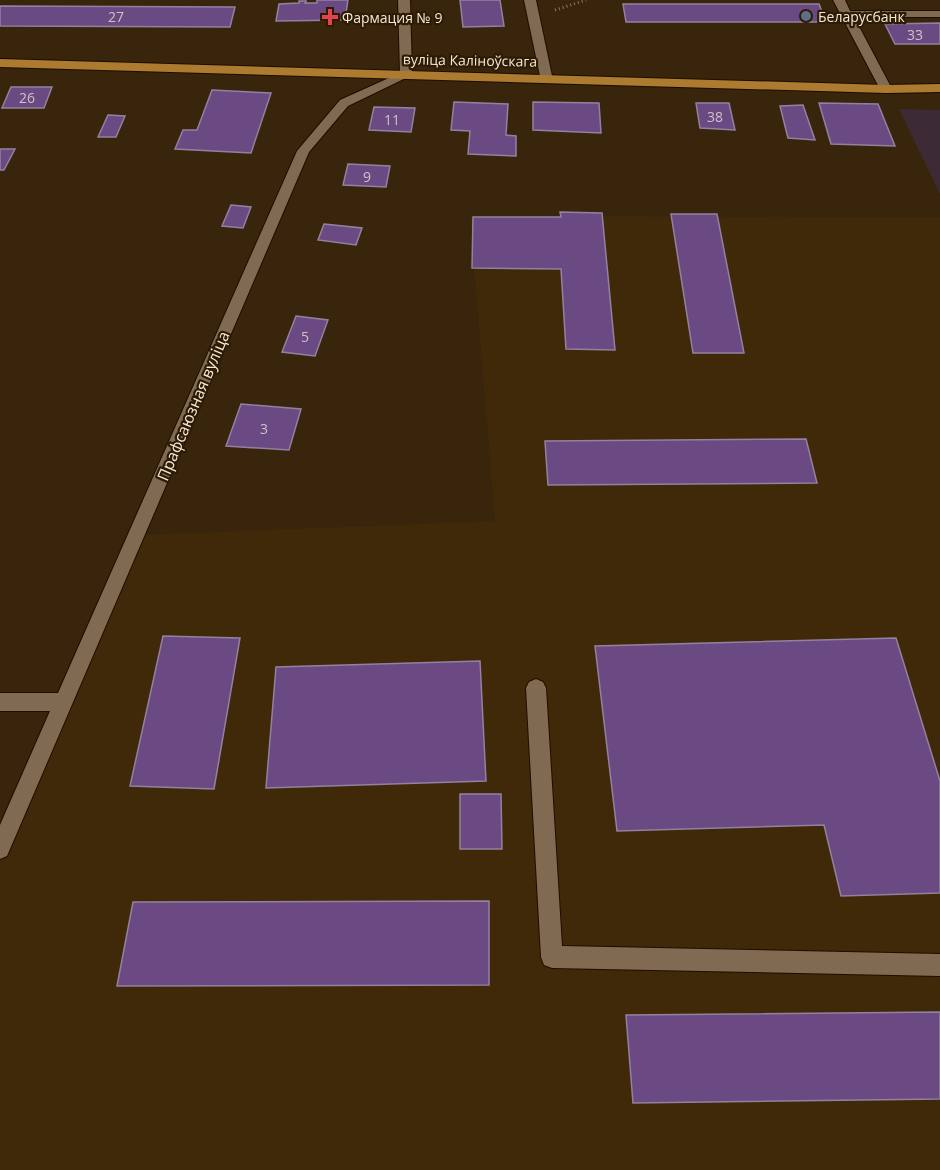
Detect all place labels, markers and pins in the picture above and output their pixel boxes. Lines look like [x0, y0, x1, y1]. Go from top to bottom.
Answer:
place label: Беларусбанк [818, 7, 905, 26]
place label: Фармация № 9 [342, 8, 443, 27]
marker: Беларусбанк [799, 9, 813, 23]
marker: Фармация № 9 [323, 10, 337, 24]

